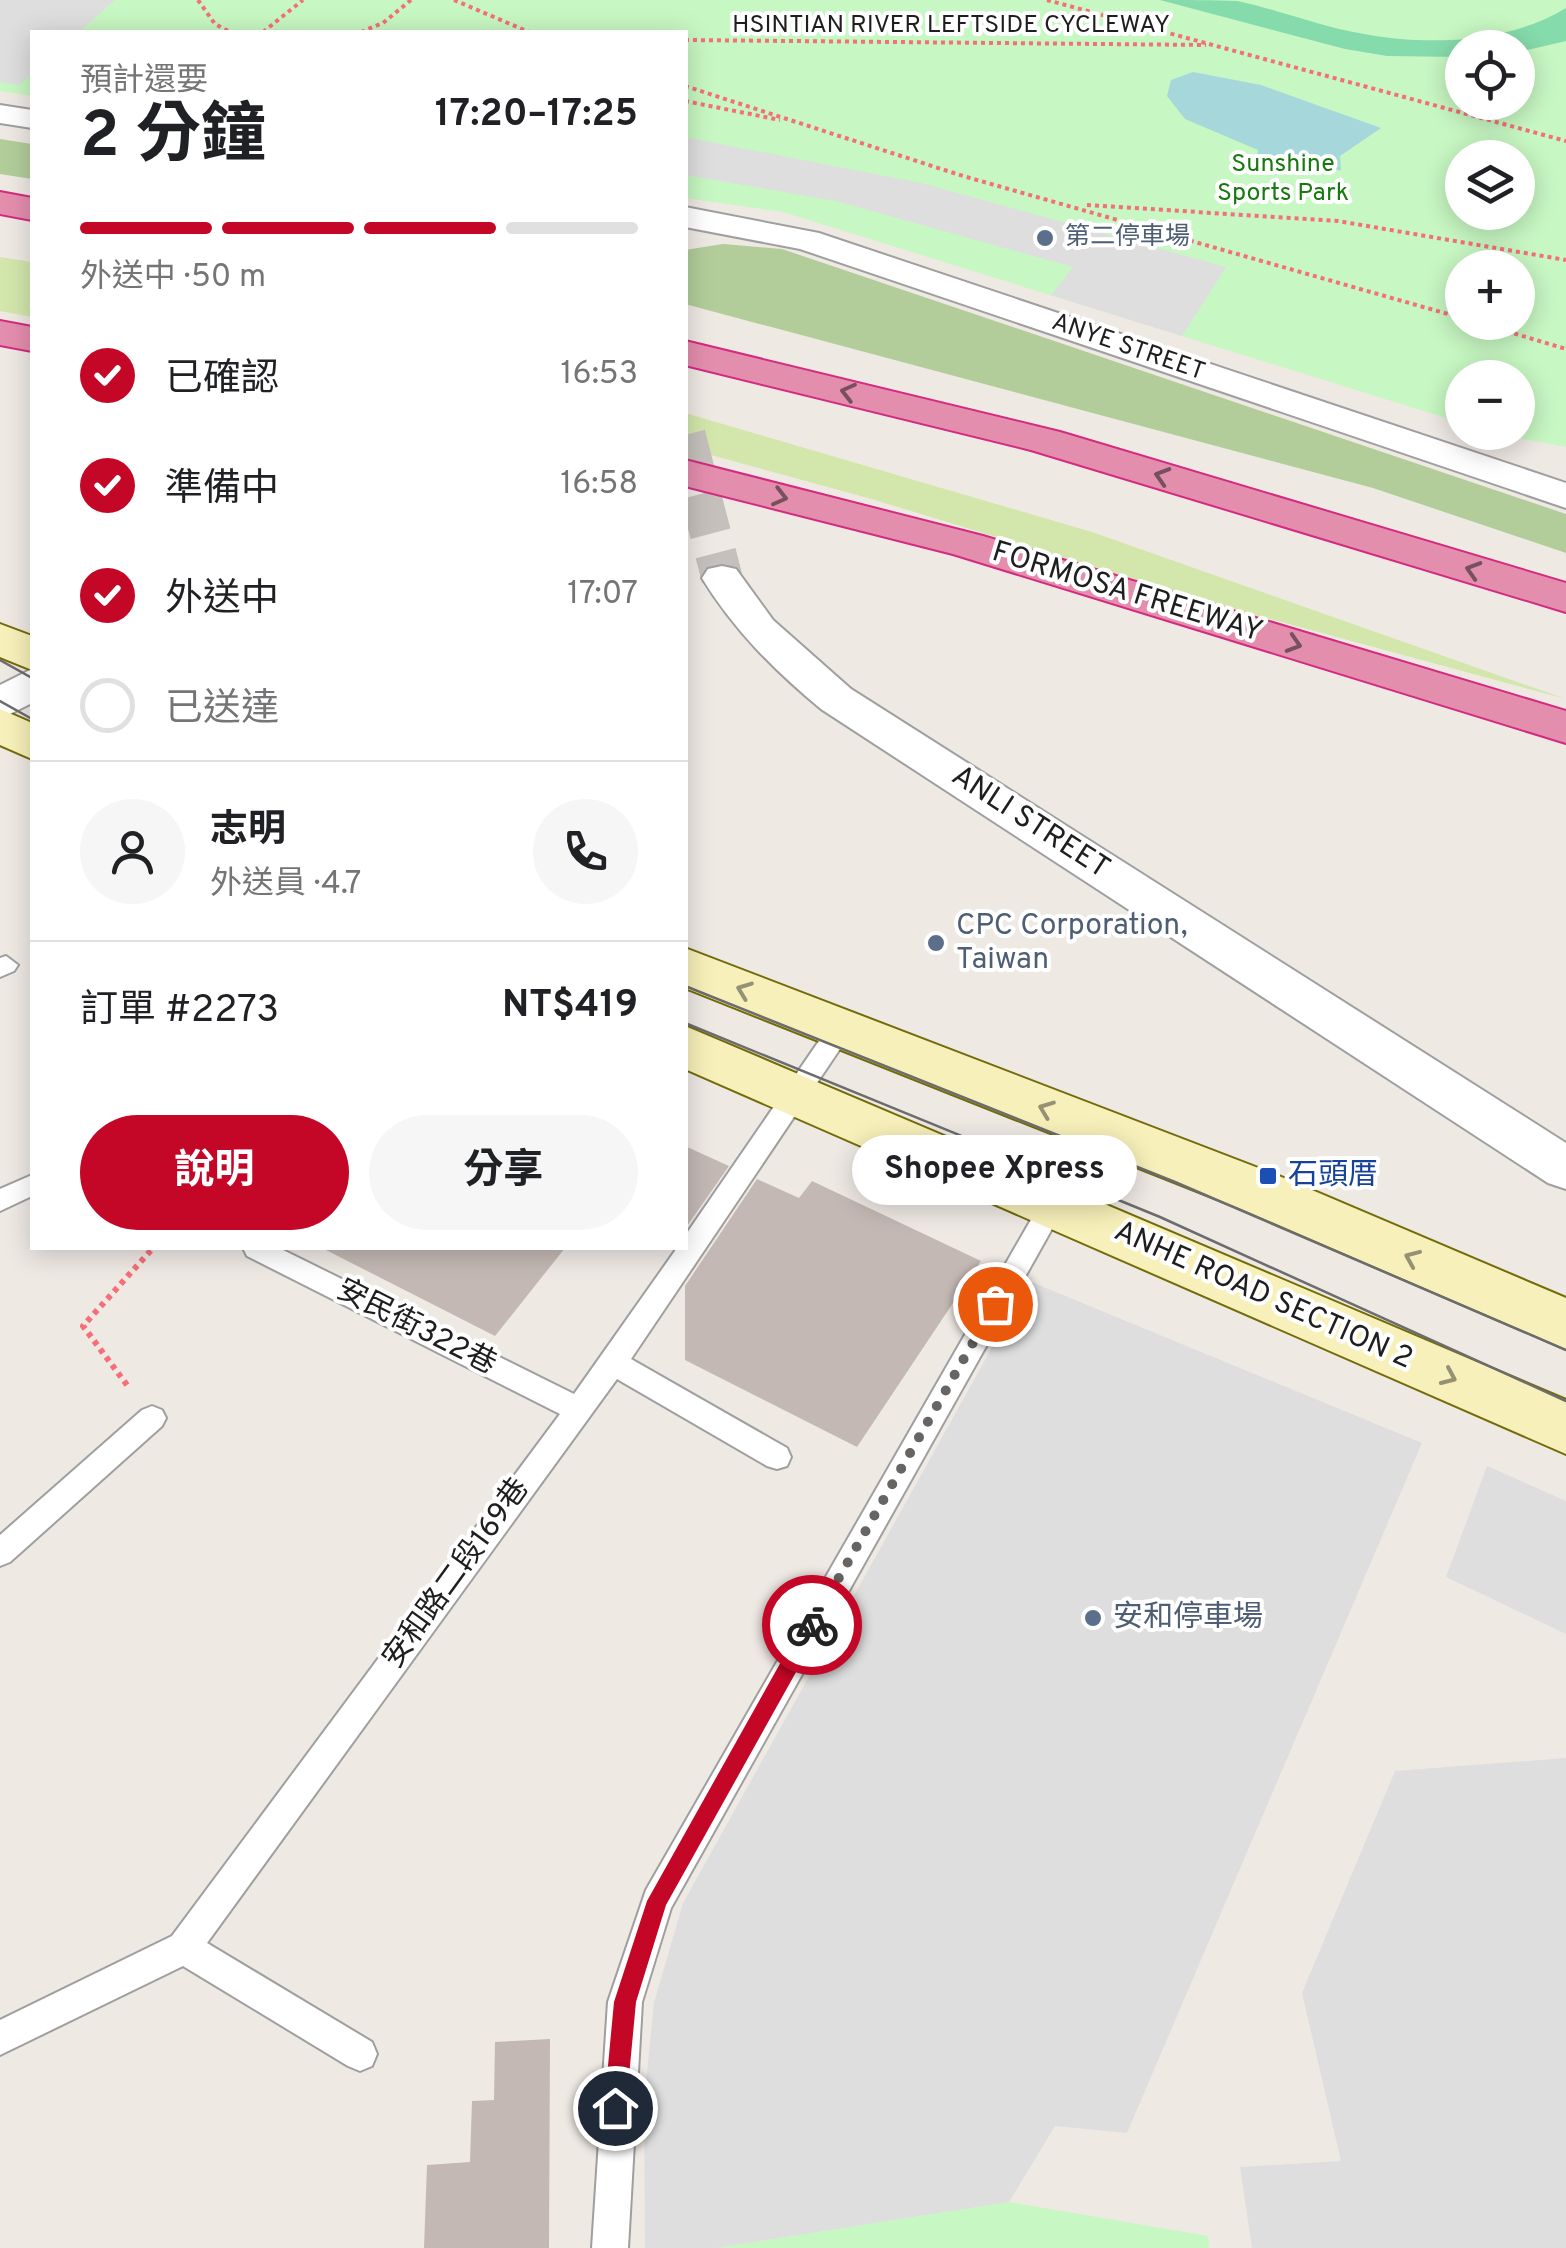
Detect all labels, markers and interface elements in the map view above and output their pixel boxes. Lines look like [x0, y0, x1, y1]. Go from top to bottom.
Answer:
street label: HSINTIAN RIVER LEFTSIDE CYCLEWAY [732, 10, 1170, 42]
map controls [1445, 30, 1535, 450]
button: locate [1445, 30, 1535, 120]
text: 預計還要 [80, 62, 208, 102]
text: 17:20–17:25 [435, 91, 638, 140]
text: 2 分鐘 [80, 98, 266, 180]
button: layers [1445, 140, 1535, 230]
park label: Sunshine Sports Park [1217, 149, 1349, 210]
place label: 第二停車場 [1065, 222, 1190, 254]
marker: 第二停車場 [1034, 227, 1056, 249]
button: + [1445, 250, 1535, 340]
text: 外送中 · 50 m [80, 258, 266, 298]
street label: ANYE STREET [1047, 307, 1209, 389]
icon: check [80, 348, 135, 403]
text: 16:53 [561, 355, 638, 395]
text: 已確認 [165, 356, 279, 405]
button: − [1445, 360, 1535, 450]
one-way arrow [840, 383, 857, 404]
icon: check [80, 458, 135, 513]
text: 16:58 [560, 465, 638, 505]
text: 準備中 [165, 466, 279, 515]
one-way arrow [1154, 467, 1171, 488]
one-way arrow [771, 485, 788, 506]
street label: FORMOSA FREEWAY [987, 534, 1267, 652]
one-way arrow [1465, 561, 1482, 582]
icon: check [80, 568, 135, 623]
text: 17:07 [567, 575, 638, 615]
text: 外送中 [165, 576, 279, 625]
one-way arrow [1285, 632, 1302, 653]
text: 已送達 [165, 686, 279, 735]
street label: ANLI STREET [944, 758, 1116, 888]
button: person [80, 799, 185, 904]
button: phone [533, 799, 638, 904]
text: 志明 [210, 807, 286, 856]
text: 外送員 · 4.7 [210, 865, 362, 905]
place label: CPC Corporation, Taiwan [956, 908, 1188, 979]
marker: CPC Corporation, Taiwan [925, 932, 947, 954]
text: NT$419 [502, 982, 638, 1031]
one-way arrow [736, 982, 753, 1002]
text: 訂單 #2273 [80, 987, 279, 1036]
one-way arrow [1039, 1100, 1056, 1121]
button: 說明 [80, 1115, 349, 1230]
button: 分享 [369, 1115, 638, 1230]
callout: Shopee Xpress [852, 1134, 1138, 1204]
text: Shopee Xpress [884, 1150, 1105, 1190]
place label: 石頭厝 [1288, 1158, 1378, 1195]
marker: 石頭厝 [1257, 1165, 1279, 1187]
street label: ANHE ROAD SECTION 2 [1108, 1213, 1418, 1379]
one-way arrow [1404, 1250, 1422, 1270]
pin [953, 1262, 1038, 1347]
street label: 安民街322巷 [330, 1272, 502, 1384]
icon: bag [968, 1277, 1023, 1332]
one-way arrow [1439, 1365, 1457, 1385]
street label: 安和路二段169巷 [376, 1472, 538, 1676]
courier [762, 1575, 862, 1675]
icon: bike [785, 1598, 840, 1653]
place label: 安和停車場 [1113, 1600, 1263, 1637]
marker: 安和停車場 [1082, 1607, 1104, 1629]
pin [573, 2066, 658, 2151]
icon: home [588, 2081, 643, 2136]

